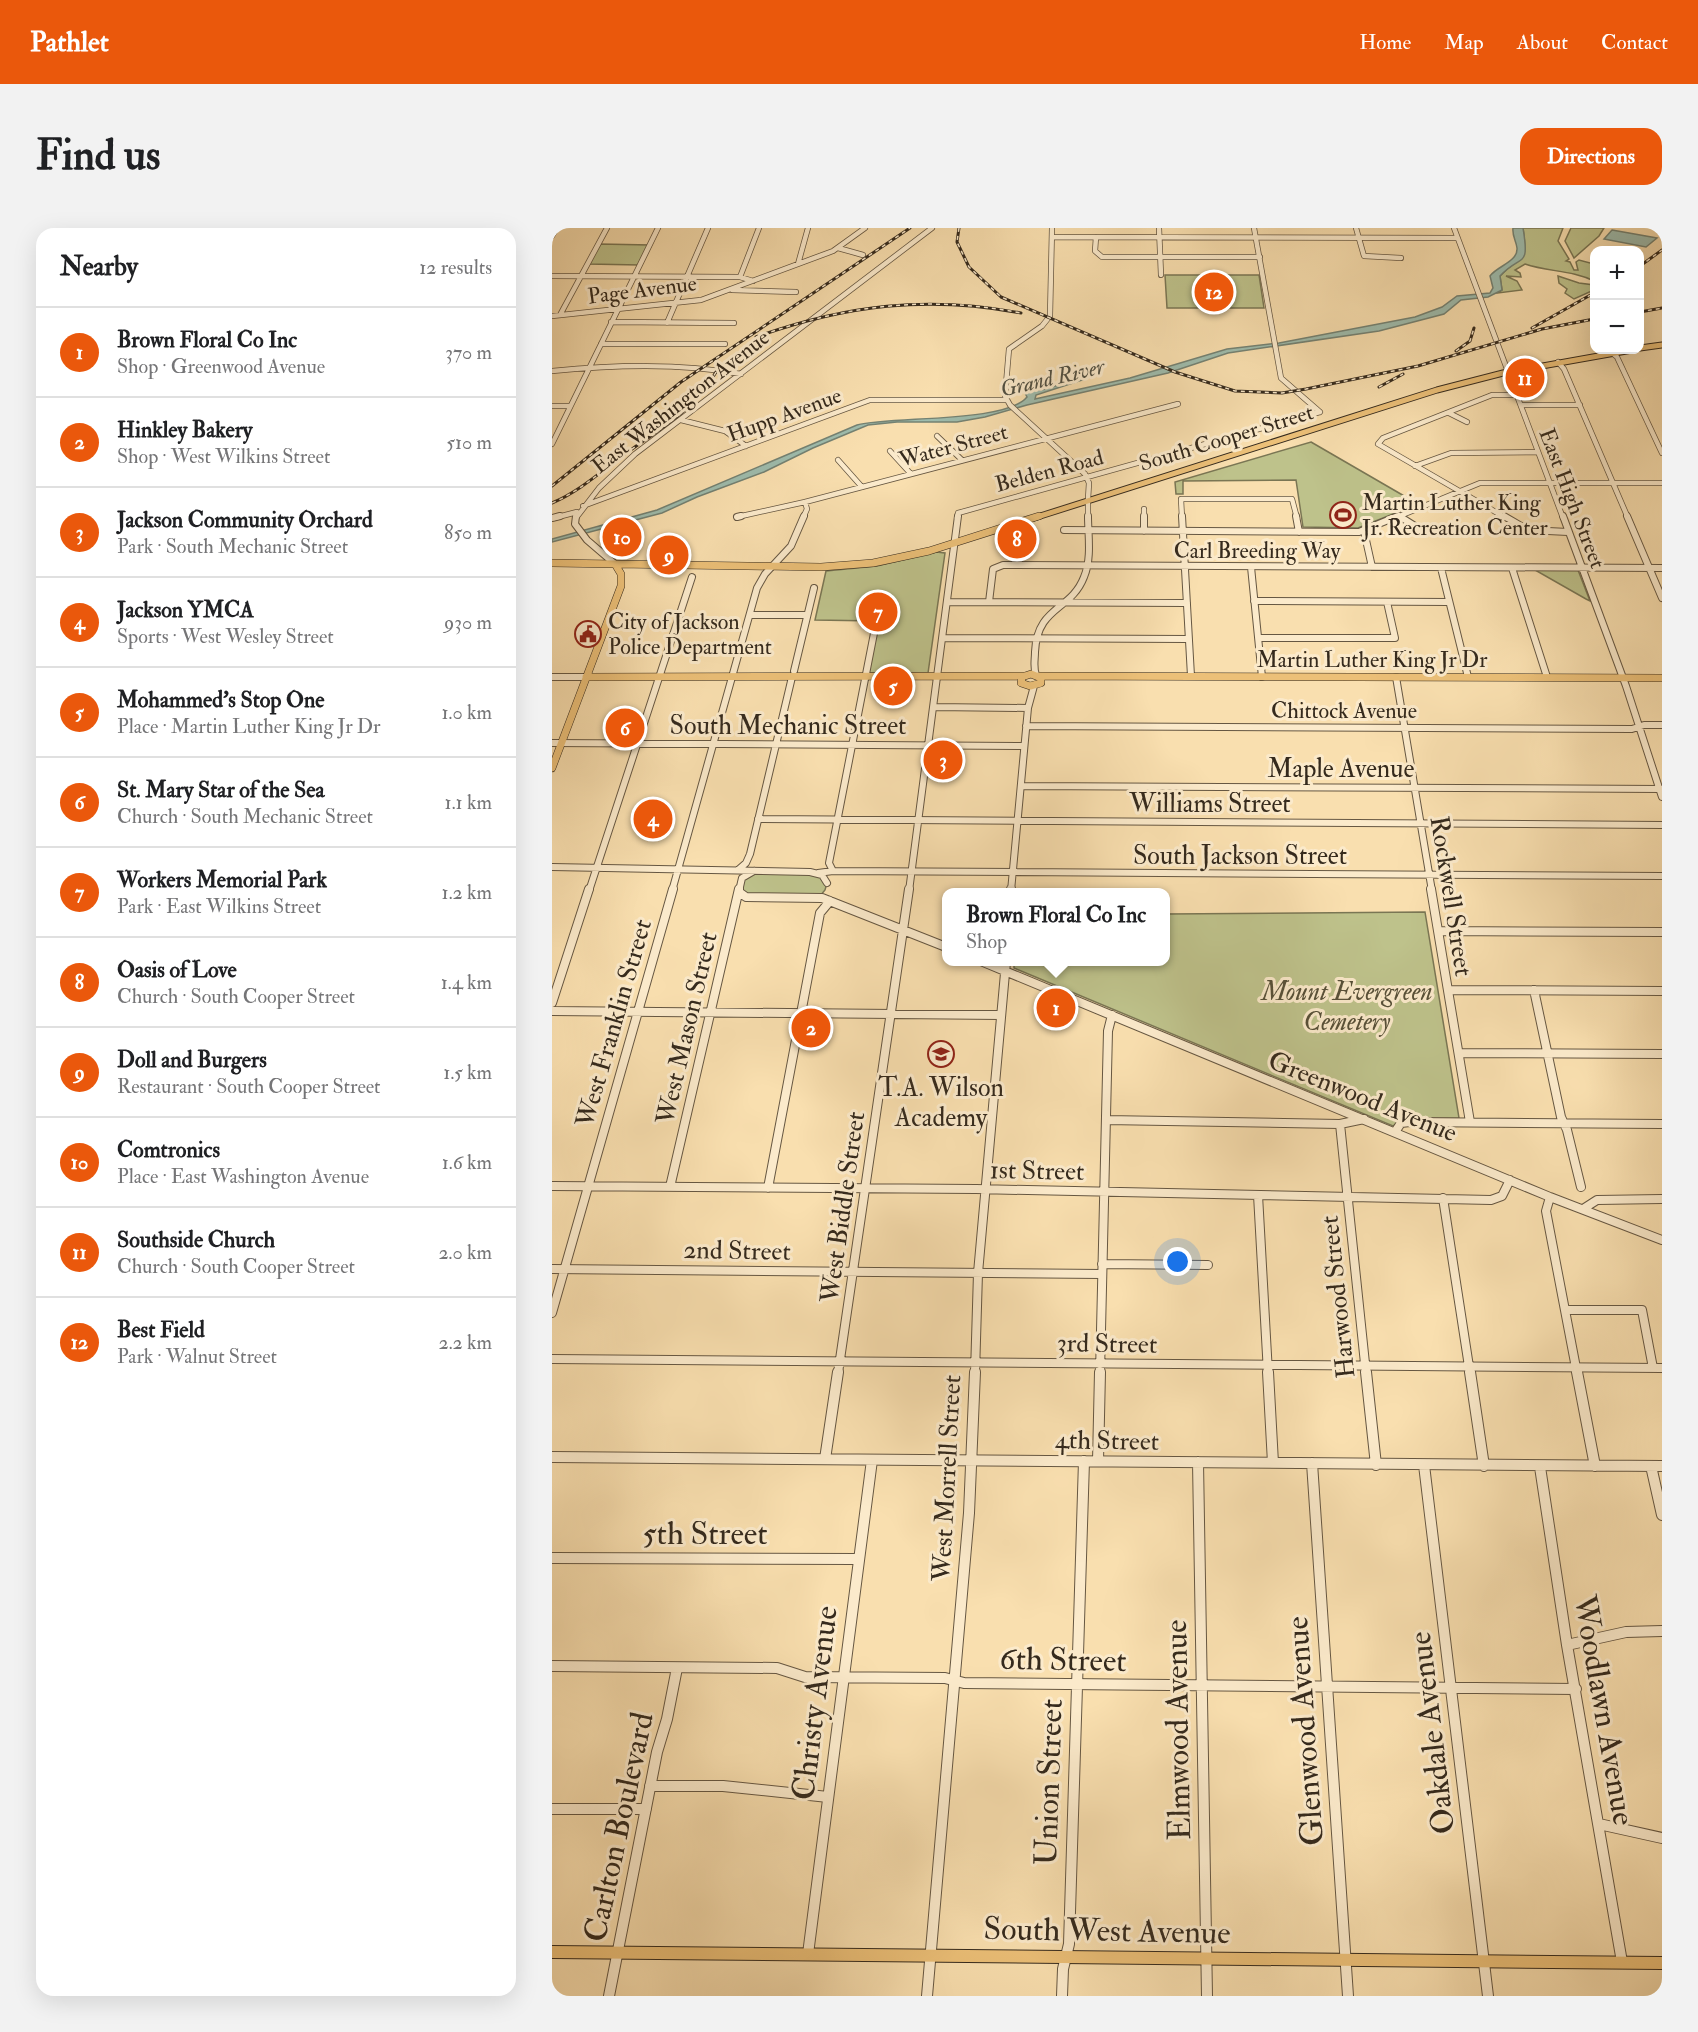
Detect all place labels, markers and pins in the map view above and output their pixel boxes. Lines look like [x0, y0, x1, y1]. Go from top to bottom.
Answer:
pin: 12 [1194, 270, 1234, 314]
pin: 11 [1506, 356, 1544, 400]
place label: Martin Luther King Jr. Recreation Center [1361, 489, 1549, 542]
sports icon: Martin Luther King Jr. Recreation Center [1328, 500, 1358, 530]
pin: 10 [602, 514, 642, 560]
pin: 8 [998, 516, 1036, 562]
pin: 9 [650, 532, 688, 578]
pin: 7 [858, 590, 898, 634]
place label: City of Jackson Police Department [608, 608, 772, 662]
public building icon: City of Jackson Police Department [573, 619, 603, 649]
pin: 5 [874, 664, 912, 708]
pin: 6 [606, 706, 644, 750]
pin: 3 [924, 738, 962, 782]
pin: 4 [634, 796, 672, 842]
pin: 1 [1036, 986, 1076, 1030]
pin: 2 [792, 1006, 830, 1050]
school or university icon: T.A. Wilson Academy [926, 1039, 956, 1069]
place label: T.A. Wilson Academy [878, 1072, 1004, 1134]

